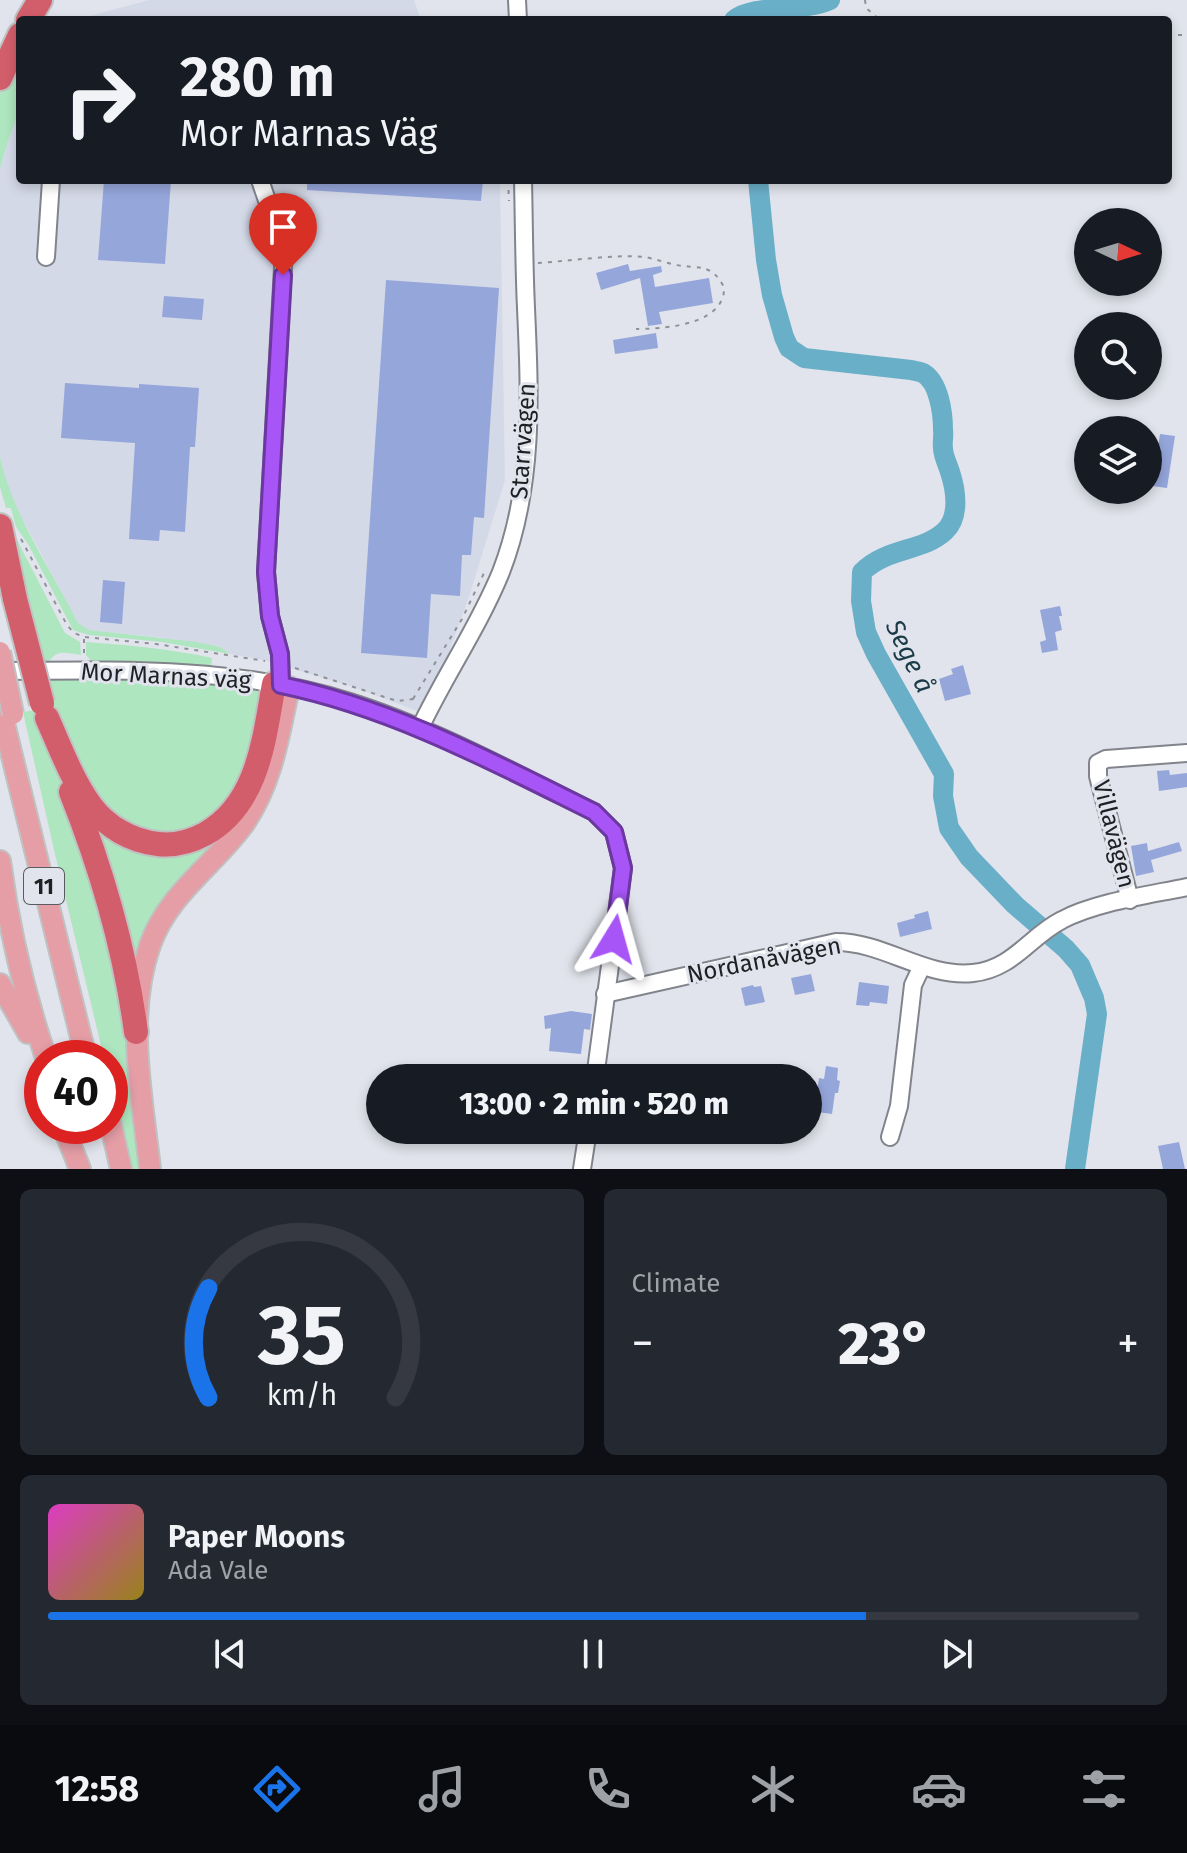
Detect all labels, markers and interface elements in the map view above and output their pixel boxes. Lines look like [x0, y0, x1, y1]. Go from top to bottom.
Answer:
text: 280 m [180, 44, 335, 111]
icon: right [48, 48, 152, 152]
text: Mor Marnas Väg [180, 112, 437, 156]
pin [249, 193, 317, 275]
icon: arrive [261, 205, 305, 249]
north arrow [1074, 208, 1162, 296]
map controls [1074, 208, 1162, 504]
button: search [1074, 312, 1162, 400]
street label: Starrvägen [505, 382, 541, 500]
button: layers [1074, 416, 1162, 504]
water label: Sege å [878, 614, 940, 698]
street label: Mor Marnas väg [80, 658, 252, 694]
street label: Villavägen [1087, 777, 1141, 891]
road number: 11 [24, 868, 64, 904]
position arrow [572, 897, 656, 981]
street label: Nordanåvägen [684, 931, 844, 989]
speed limit sign: 40 [24, 1040, 128, 1144]
text: 13:00 · 2 min · 520 m [459, 1086, 729, 1122]
text: Climate [632, 1268, 720, 1299]
text: 35 [257, 1286, 346, 1386]
text: 23° [838, 1308, 932, 1380]
text: − [632, 1317, 654, 1370]
text: + [1117, 1317, 1139, 1370]
text: km/h [266, 1378, 337, 1413]
text: Paper Moons [168, 1519, 345, 1555]
text: Ada Vale [168, 1555, 268, 1586]
icon: previous [208, 1632, 252, 1676]
icon: pause [571, 1632, 615, 1676]
icon: next [935, 1632, 979, 1676]
icon: directions [249, 1761, 305, 1817]
icon: music [414, 1761, 470, 1817]
icon: phone [580, 1761, 636, 1817]
icon: climate [745, 1761, 801, 1817]
icon: car [911, 1761, 967, 1817]
icon: filters [1076, 1761, 1132, 1817]
text: 12:58 [55, 1767, 139, 1811]

